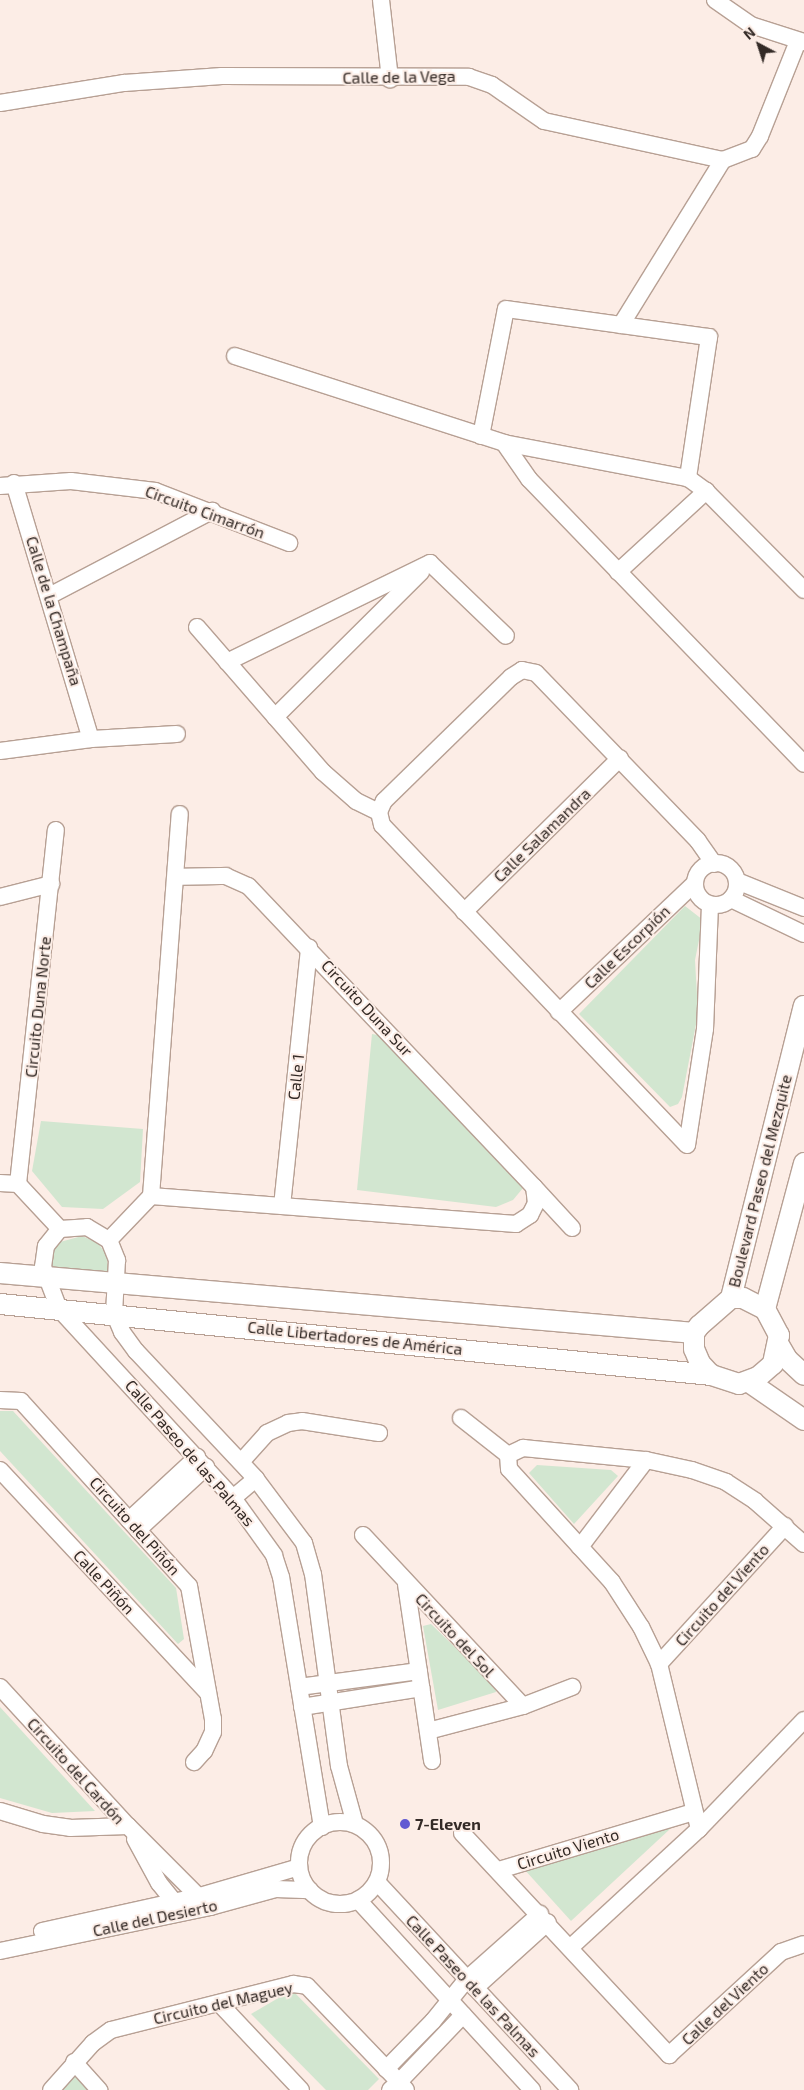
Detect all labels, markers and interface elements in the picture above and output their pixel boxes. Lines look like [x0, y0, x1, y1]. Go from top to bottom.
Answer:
north arrow [734, 20, 784, 70]
text: N [740, 23, 758, 43]
street label: Calle de la Vega [342, 66, 456, 88]
street label: Circuito Cimarrón [143, 481, 267, 543]
street label: Calle de la Champaña [22, 534, 86, 688]
street label: Calle Salamandra [490, 784, 594, 886]
street label: Calle Escorpión [580, 901, 674, 993]
street label: Circuito Duna Norte [21, 935, 55, 1079]
street label: Circuito Duna Sur [317, 956, 417, 1060]
street label: Calle 1 [284, 1053, 308, 1101]
street label: Boulevard Paseo del Mezquite [724, 1072, 796, 1290]
street label: Calle Libertadores de América [246, 1317, 464, 1359]
street label: Calle Paseo de las Palmas [121, 1376, 259, 1530]
street label: Circuito del Piñón [86, 1473, 184, 1579]
street label: Circuito del Viento [671, 1540, 773, 1650]
street label: Calle Piñón [69, 1546, 139, 1618]
street label: Circuito del Sol [411, 1589, 499, 1681]
street label: Circuito del Cardón [23, 1714, 129, 1828]
place label: 7-Eleven [415, 1814, 481, 1834]
marker: 7-Eleven [399, 1818, 411, 1830]
street label: Circuito Viento [515, 1824, 621, 1874]
street label: Calle del Desierto [91, 1895, 219, 1941]
street label: Calle Paseo de las Palmas [402, 1911, 544, 2061]
street label: Calle del Viento [677, 1959, 773, 2049]
street label: Circuito del Maguey [151, 1978, 295, 2028]

